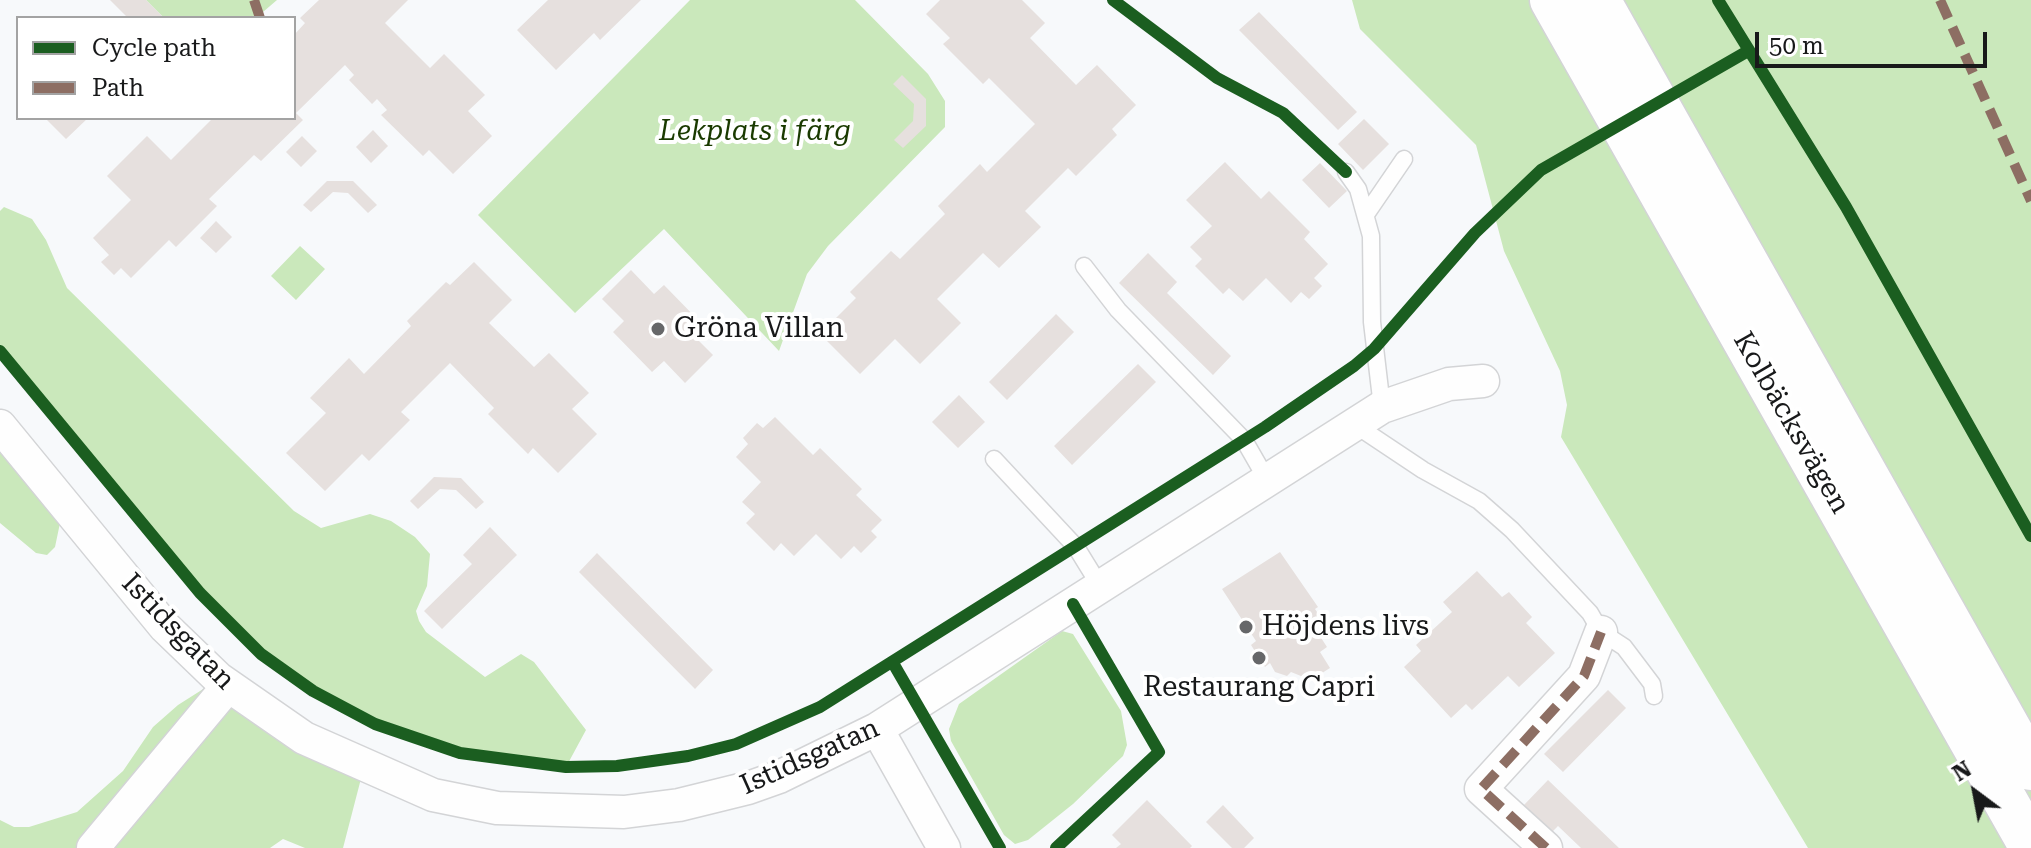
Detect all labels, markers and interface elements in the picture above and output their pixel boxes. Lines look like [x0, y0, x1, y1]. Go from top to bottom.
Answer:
legend [16, 16, 296, 120]
scale bar [1759, 16, 1991, 66]
text: 50 m [1769, 32, 1824, 60]
text: Cycle path [92, 34, 216, 62]
text: Path [92, 74, 144, 102]
park label: Lekplats i färg [659, 115, 851, 149]
place label: Gröna Villan [674, 312, 844, 346]
marker: Gröna Villan [649, 320, 667, 338]
street label: Kolbäcksvägen [1725, 326, 1857, 520]
street label: Istidsgatan [114, 567, 242, 697]
place label: Höjdens livs [1262, 610, 1429, 644]
marker: Höjdens livs [1237, 618, 1255, 636]
marker: Restaurang Capri [1250, 649, 1268, 667]
place label: Restaurang Capri [1143, 671, 1375, 705]
street label: Istidsgatan [735, 711, 885, 803]
north arrow [1935, 752, 2015, 832]
text: N [1948, 756, 1976, 786]

